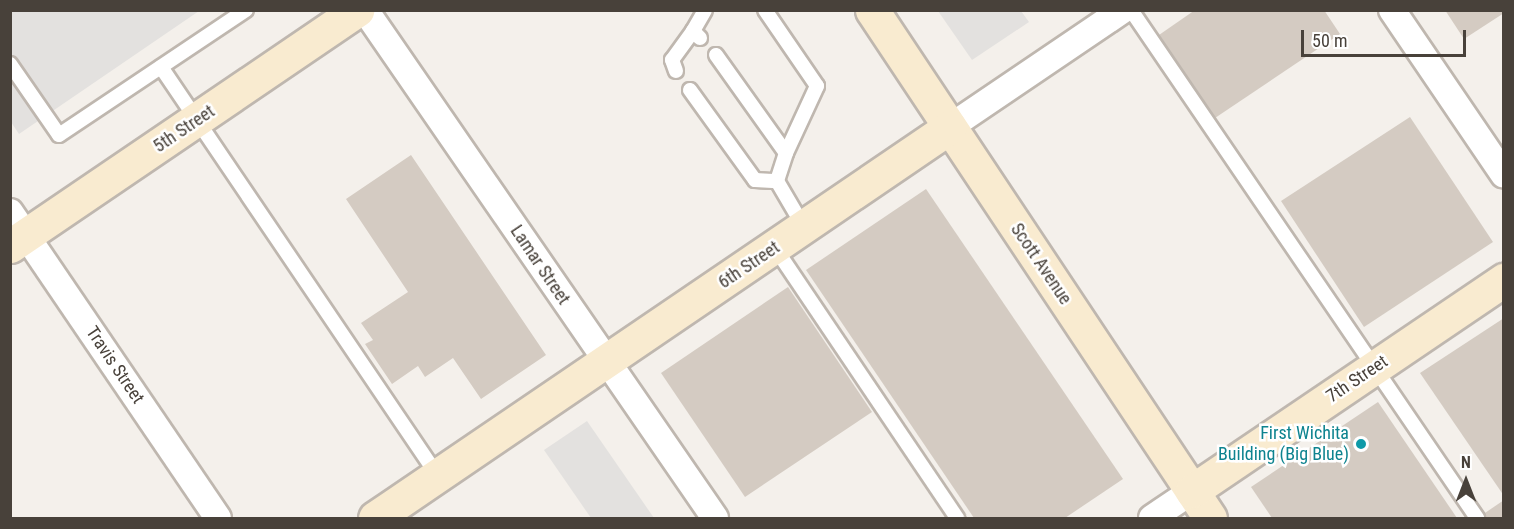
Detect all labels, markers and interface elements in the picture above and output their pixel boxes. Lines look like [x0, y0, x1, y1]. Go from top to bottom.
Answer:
scale bar [1304, 18, 1469, 56]
text: 50 m [1312, 30, 1347, 51]
street label: 5th Street [149, 101, 219, 157]
street label: Scott Avenue [1006, 219, 1076, 309]
street label: Lamar Street [506, 221, 574, 309]
street label: 6th Street [714, 237, 784, 293]
street label: Travis Street [81, 322, 149, 408]
street label: 7th Street [1322, 351, 1392, 407]
place label: First Wichita Building (Big Blue) [1218, 423, 1349, 466]
marker: First Wichita Building (Big Blue) [1354, 437, 1368, 451]
north arrow [1436, 451, 1496, 511]
text: N [1461, 453, 1471, 472]

